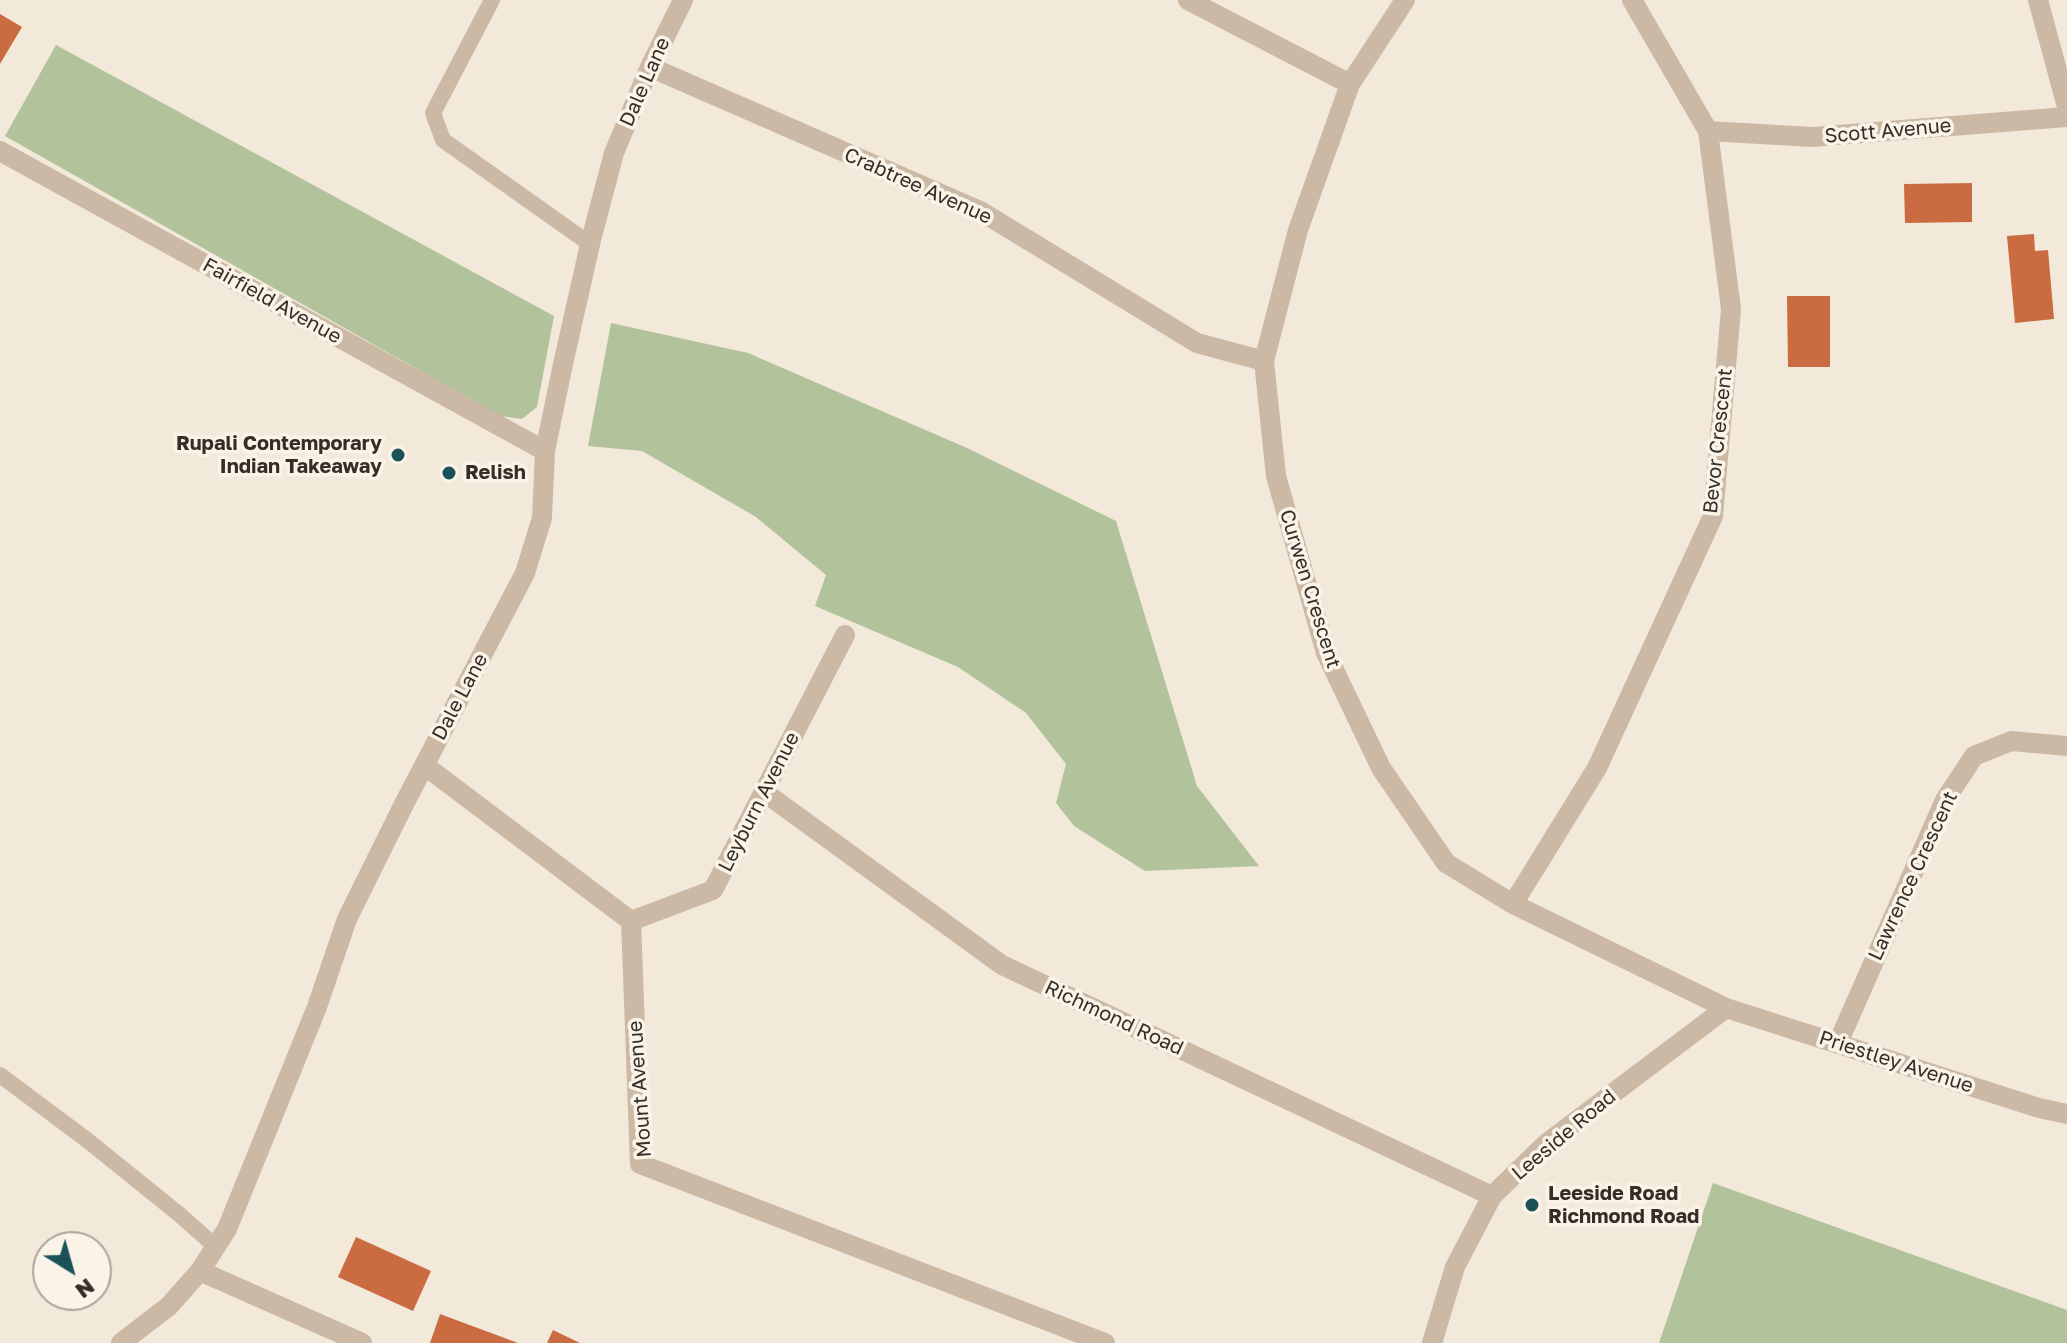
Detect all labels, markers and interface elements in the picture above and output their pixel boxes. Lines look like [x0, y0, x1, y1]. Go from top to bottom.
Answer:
street label: Dale Lane [615, 34, 675, 130]
street label: Scott Avenue [1824, 114, 1952, 148]
street label: Crabtree Avenue [840, 143, 996, 229]
street label: Fairfield Avenue [199, 253, 345, 349]
street label: Bevor Crescent [1698, 367, 1738, 515]
place label: Rupali Contemporary Indian Takeaway [176, 432, 382, 479]
marker: Rupali Contemporary Indian Takeaway [389, 446, 407, 464]
place label: Relish [465, 461, 526, 485]
marker: Relish [440, 464, 458, 482]
street label: Curwen Crescent [1274, 507, 1346, 671]
street label: Dale Lane [427, 649, 493, 745]
street label: Leyburn Avenue [713, 728, 805, 876]
street label: Lawrence Crescent [1863, 788, 1963, 964]
street label: Richmond Road [1041, 975, 1187, 1061]
street label: Mount Avenue [623, 1020, 657, 1158]
street label: Priestley Avenue [1816, 1026, 1976, 1098]
street label: Leeside Road [1507, 1085, 1621, 1185]
place label: Leeside Road Richmond Road [1548, 1182, 1699, 1229]
marker: Leeside Road Richmond Road [1523, 1196, 1541, 1214]
north arrow [32, 1231, 112, 1311]
text: N [71, 1273, 100, 1305]

